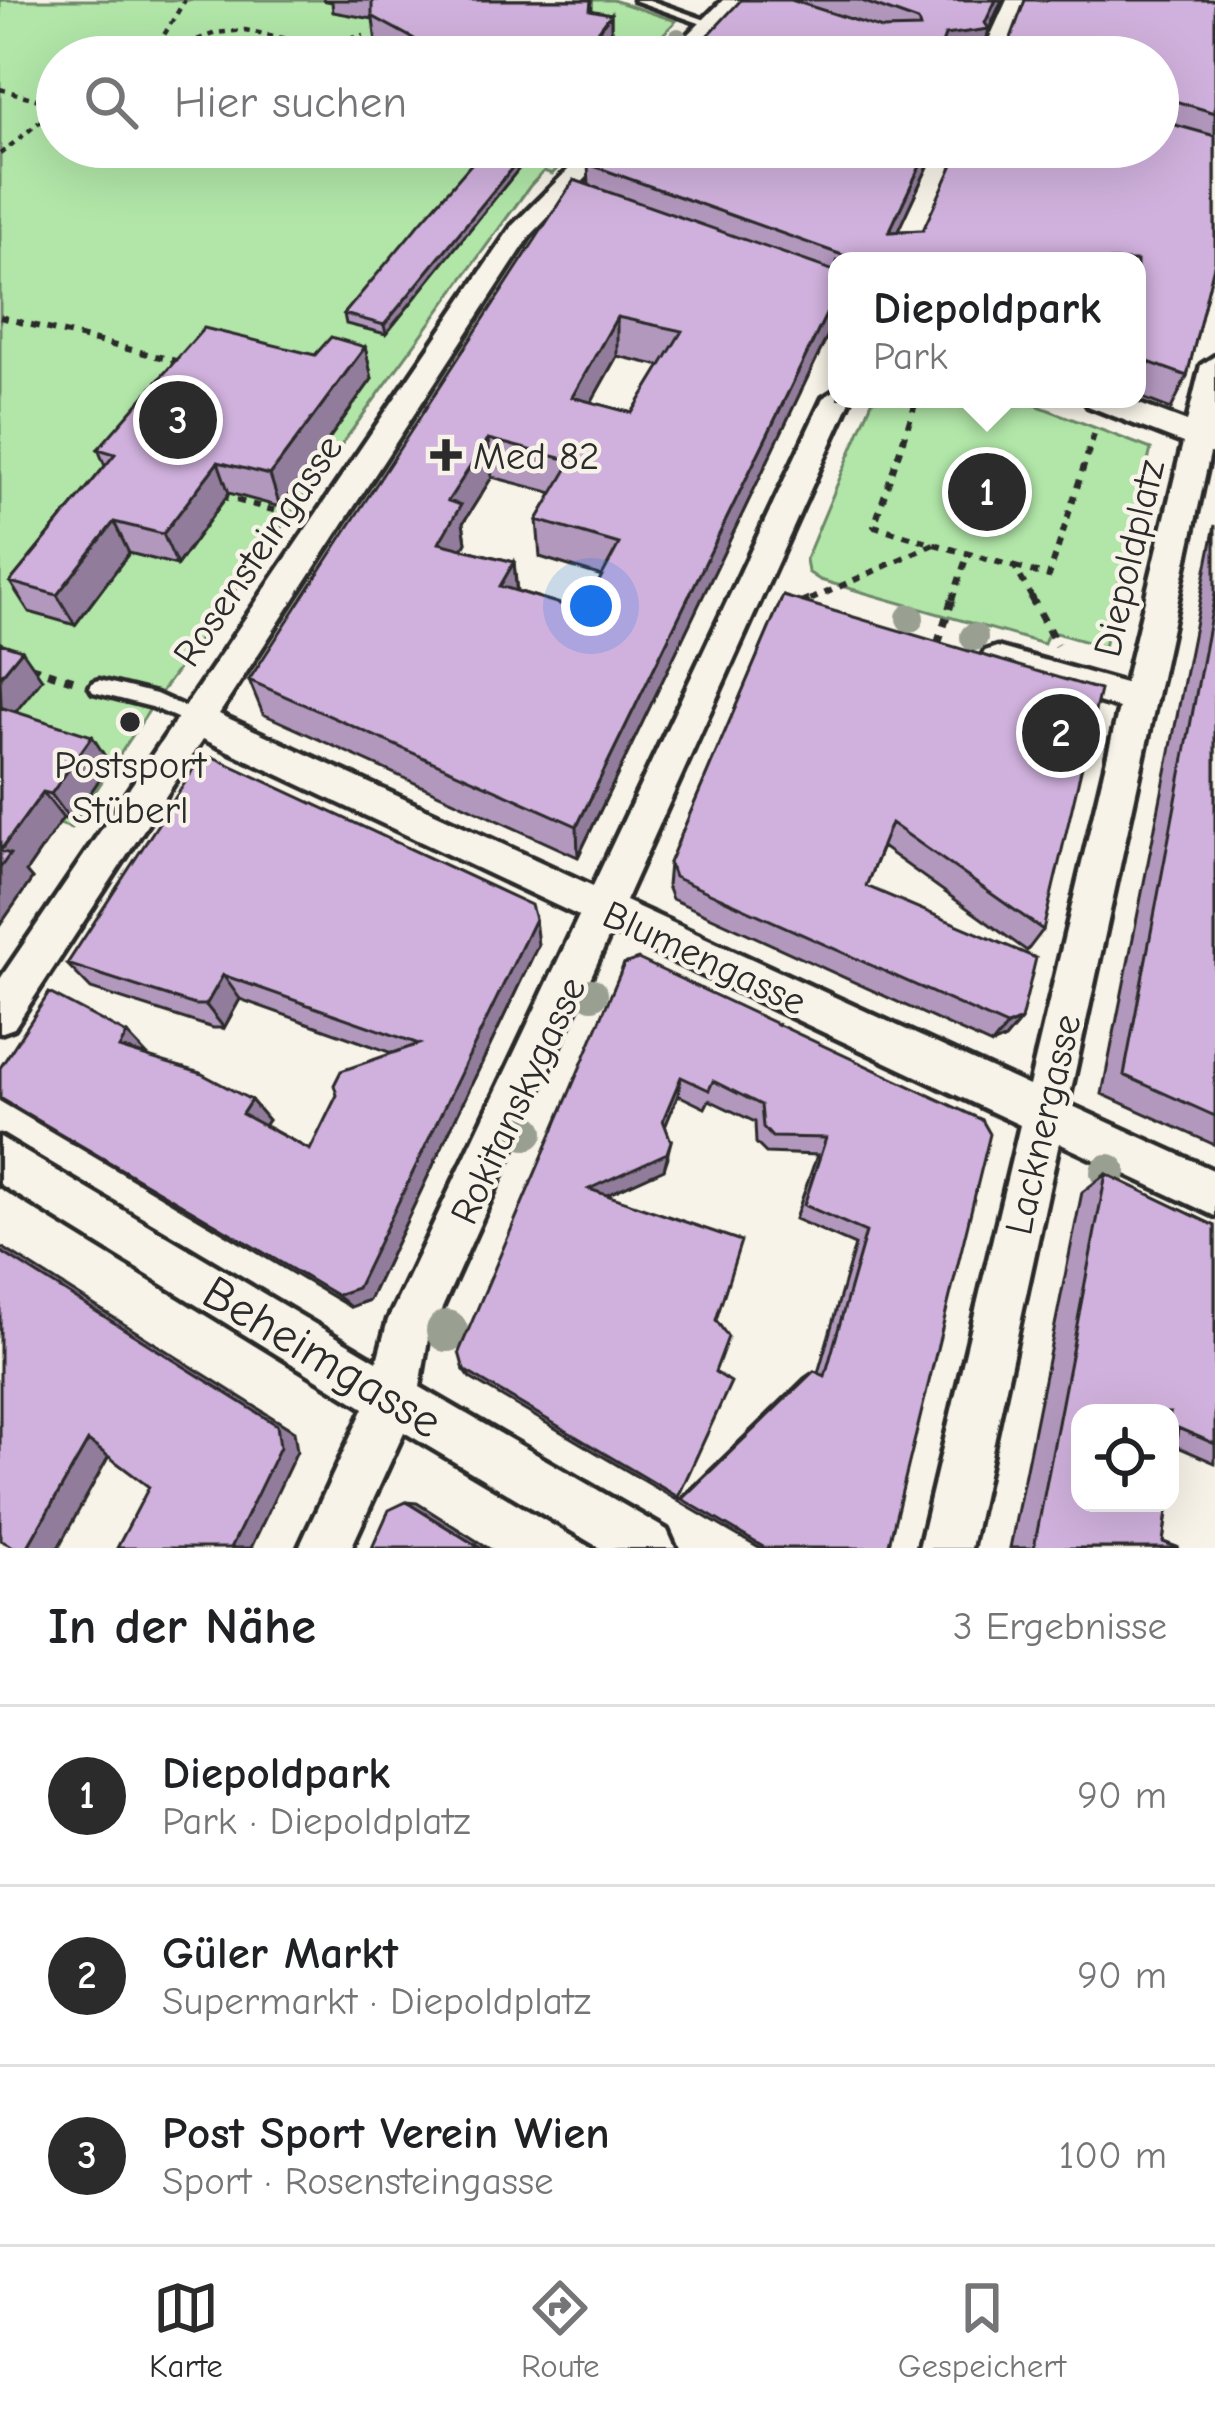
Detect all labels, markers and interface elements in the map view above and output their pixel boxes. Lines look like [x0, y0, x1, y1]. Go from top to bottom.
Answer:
search box [36, 36, 1179, 168]
icon: search [78, 69, 144, 135]
text: Hier suchen [174, 76, 407, 128]
popup [828, 252, 1146, 408]
text: Diepoldpark [873, 282, 1101, 334]
text: Park [873, 334, 948, 379]
pin: 3 [139, 375, 217, 465]
street label: Rosensteingasse [164, 427, 352, 675]
place label: Med 82 [473, 434, 599, 479]
marker: Med 82 [430, 439, 462, 471]
pin: 1 [948, 447, 1026, 537]
street label: Diepoldplatz [1085, 455, 1174, 661]
your location [561, 576, 621, 636]
pin: 2 [1022, 688, 1100, 778]
marker: Postsport Stüberl [117, 709, 143, 735]
place label: Postsport Stüberl [54, 743, 208, 833]
street label: Blumengasse [596, 892, 813, 1025]
street label: Rokitanskygasse [441, 970, 595, 1231]
street label: Lacknergasse [996, 1010, 1091, 1239]
street label: Beheimgasse [193, 1265, 451, 1450]
map controls [1071, 1404, 1179, 1512]
button: locate [1071, 1404, 1179, 1512]
text: In der Nähe [48, 1597, 316, 1656]
text: 3 Ergebnisse [953, 1604, 1167, 1649]
text: Diepoldpark [162, 1747, 390, 1799]
text: 1 [79, 1773, 95, 1818]
text: 90 m [1077, 1773, 1167, 1818]
text: Park · Diepoldplatz [162, 1799, 471, 1844]
text: Güler Markt [162, 1927, 398, 1979]
text: 2 [77, 1953, 97, 1998]
text: 90 m [1077, 1953, 1167, 1998]
text: Supermarkt · Diepoldplatz [162, 1979, 591, 2024]
text: Post Sport Verein Wien [162, 2107, 610, 2159]
text: 3 [77, 2133, 97, 2178]
text: 100 m [1059, 2133, 1167, 2178]
text: Sport · Rosensteingasse [162, 2159, 554, 2204]
tab: Karte [149, 2275, 223, 2385]
tab: Route [521, 2275, 600, 2385]
tab: Gespeichert [898, 2275, 1066, 2385]

